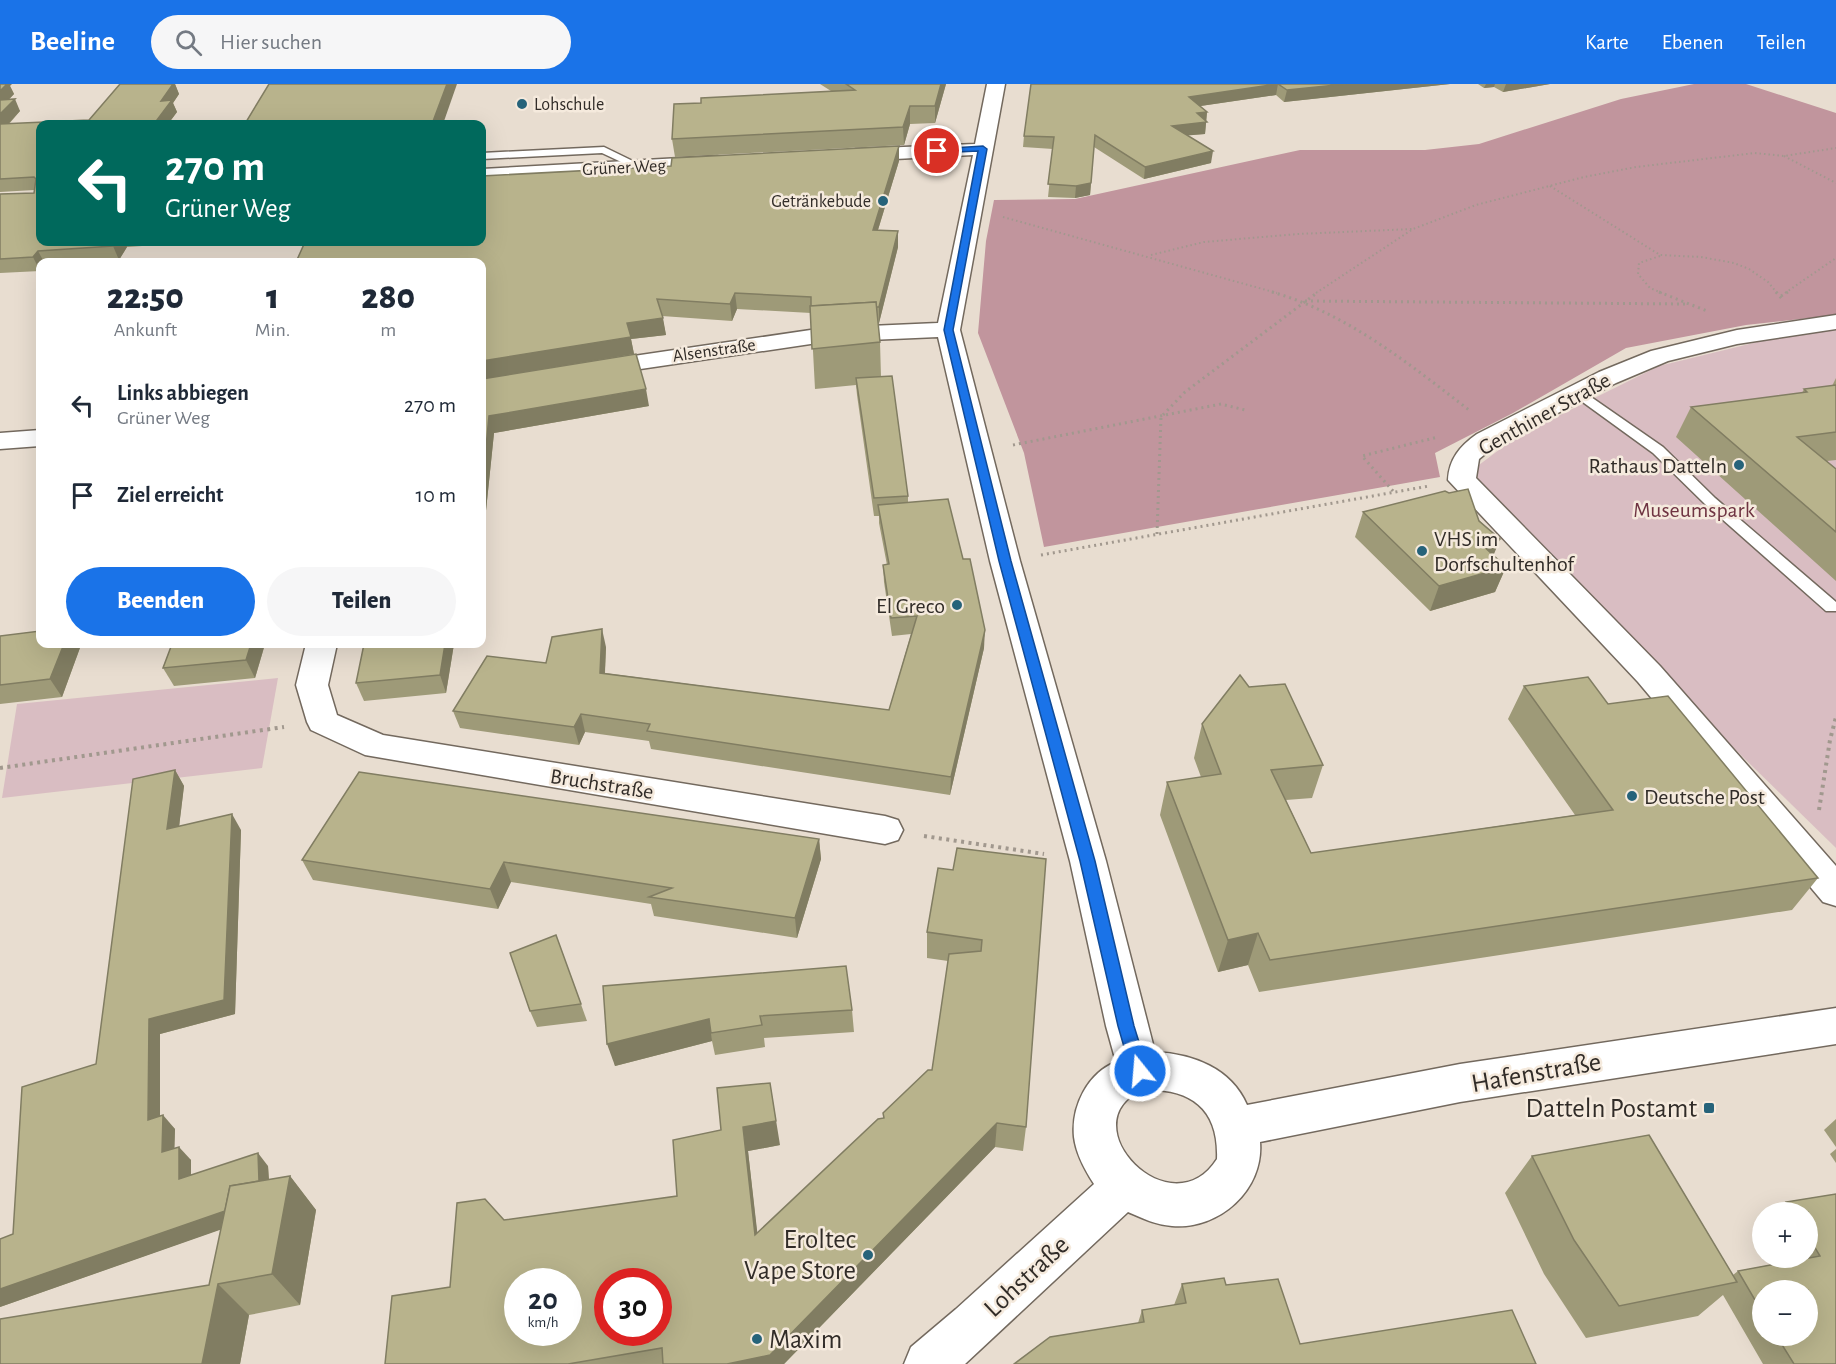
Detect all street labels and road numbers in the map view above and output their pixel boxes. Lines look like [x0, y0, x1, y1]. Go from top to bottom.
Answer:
street label: Grüner Weg [582, 157, 667, 179]
street label: Alsenstraße [671, 336, 757, 366]
street label: Genthiner Straße [1475, 369, 1614, 459]
street label: Bruchstraße [549, 765, 655, 803]
street label: Hafenstraße [1469, 1048, 1603, 1097]
street label: Lohstraße [979, 1231, 1074, 1322]

